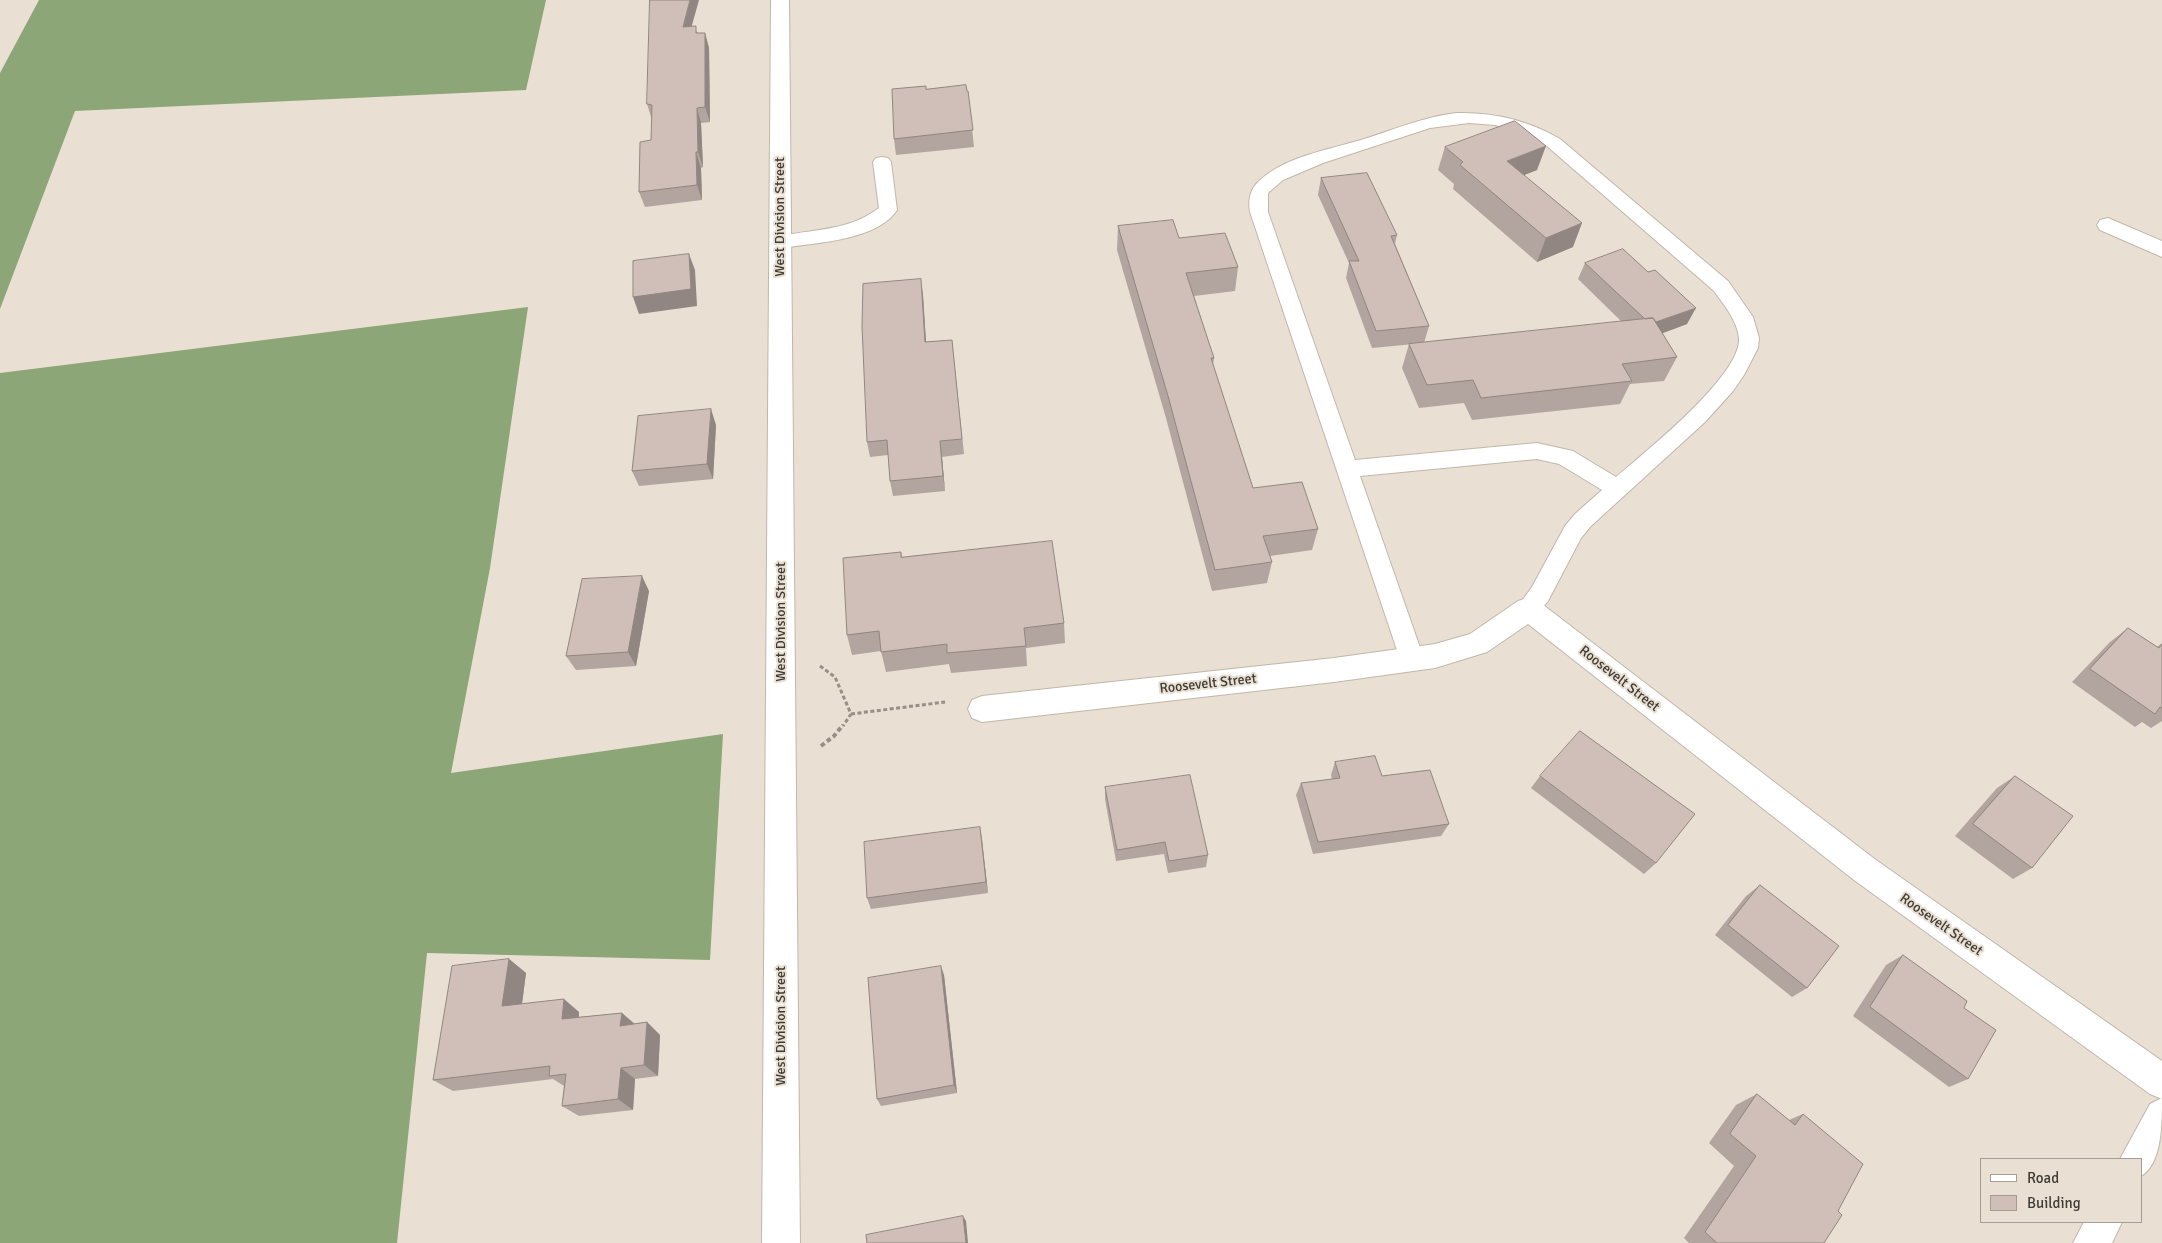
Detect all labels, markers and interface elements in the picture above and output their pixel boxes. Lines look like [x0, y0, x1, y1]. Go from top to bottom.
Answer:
street label: West Division Street [772, 157, 788, 277]
street label: West Division Street [773, 562, 789, 682]
street label: Roosevelt Street [1576, 642, 1662, 716]
street label: Roosevelt Street [1159, 671, 1257, 697]
street label: Roosevelt Street [1896, 890, 1986, 960]
street label: West Division Street [773, 966, 789, 1086]
legend [1980, 1158, 2142, 1223]
text: Road [2027, 1169, 2059, 1187]
text: Building [2027, 1194, 2081, 1212]

